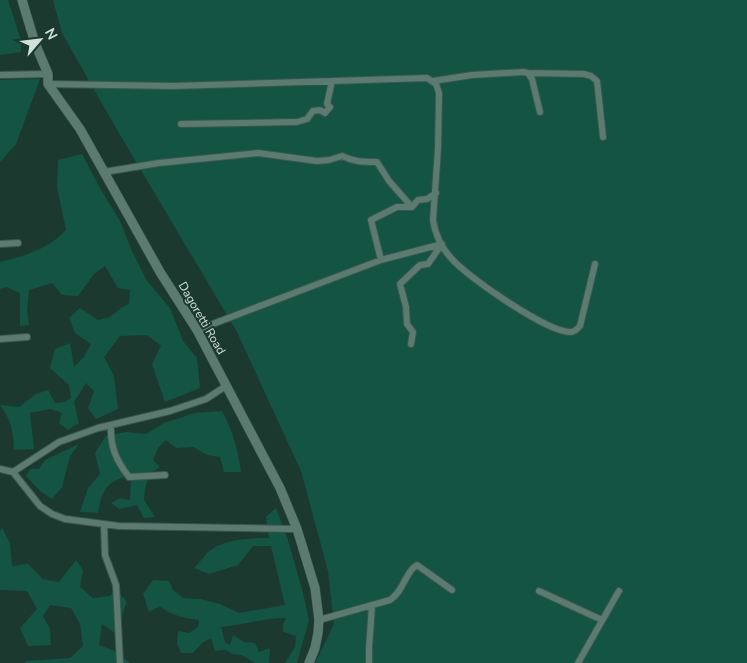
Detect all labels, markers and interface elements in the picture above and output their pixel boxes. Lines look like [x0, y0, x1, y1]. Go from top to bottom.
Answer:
north arrow [15, 15, 65, 65]
text: N [40, 25, 62, 43]
street label: Dagoretti Road [175, 279, 229, 357]

